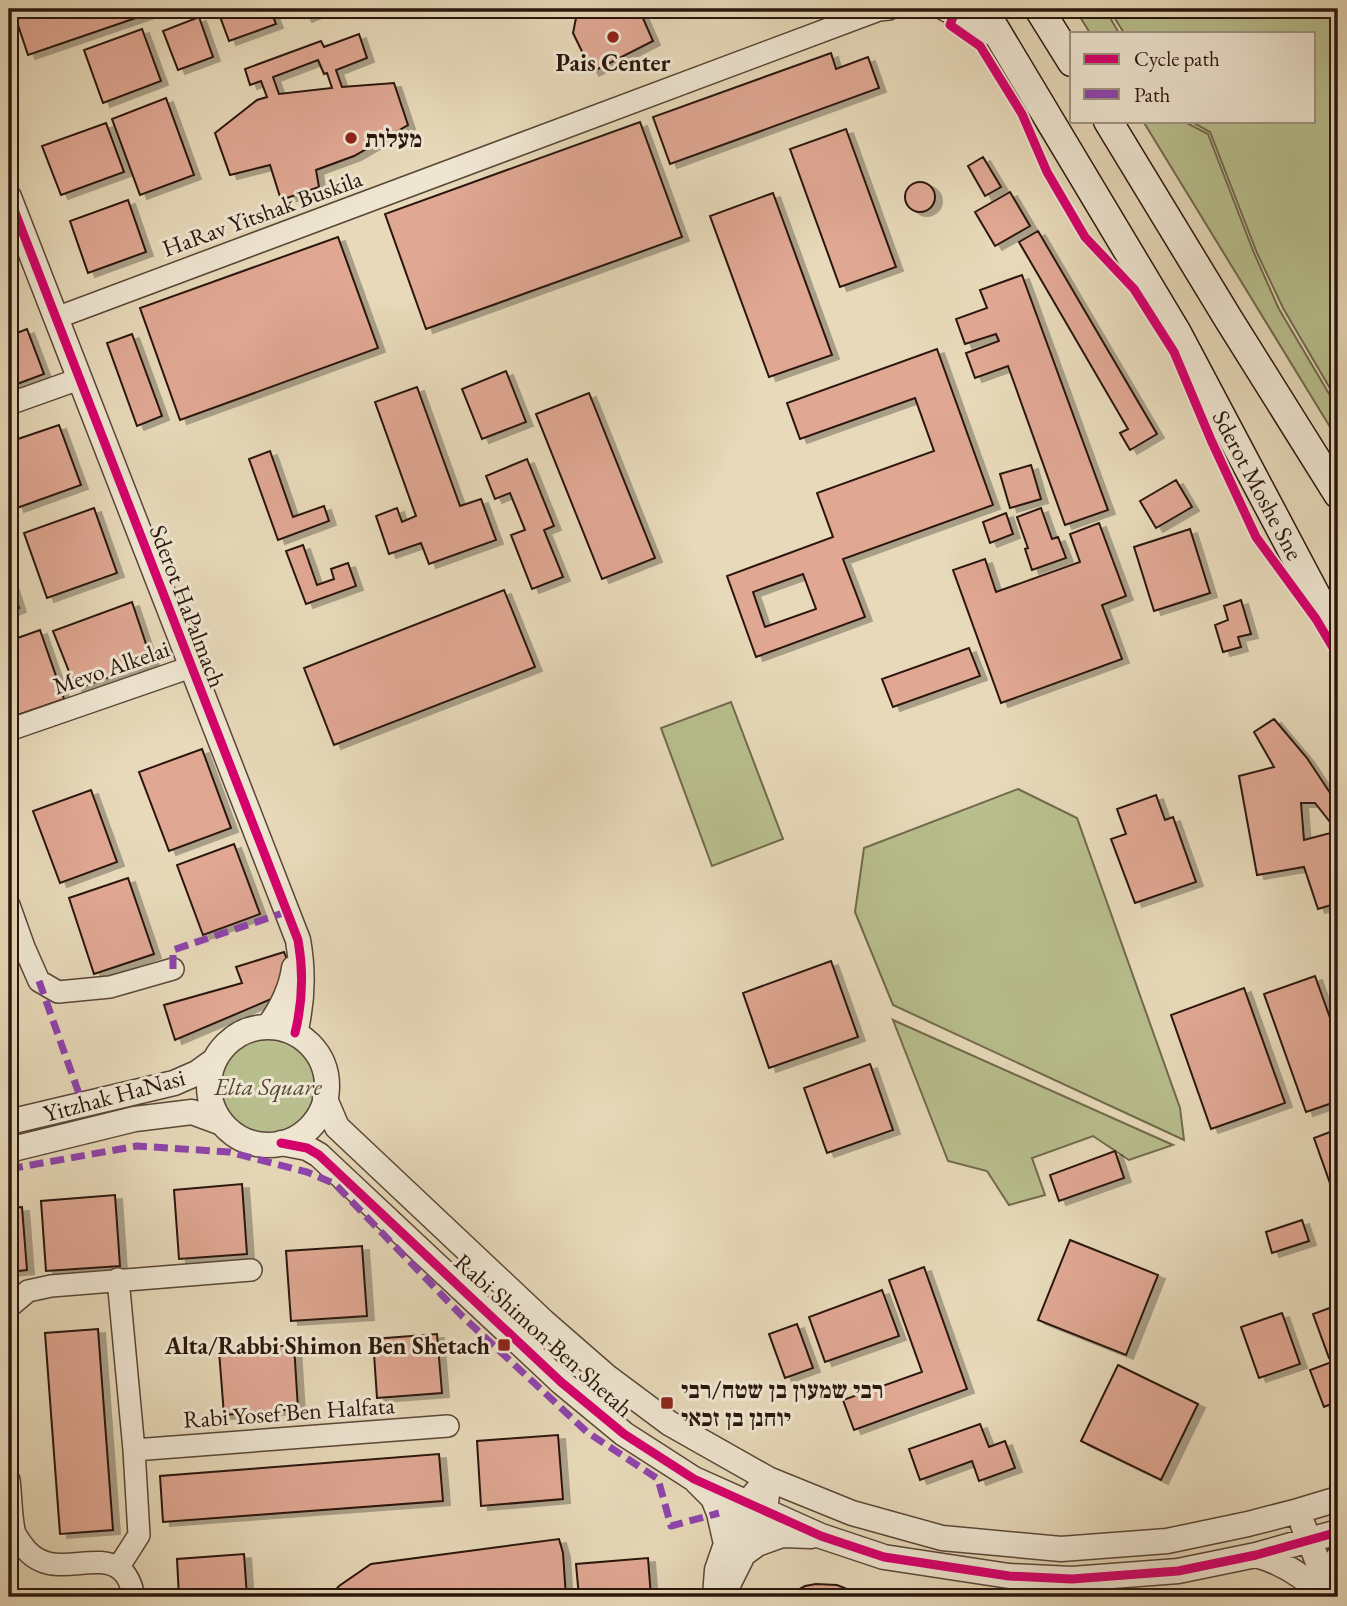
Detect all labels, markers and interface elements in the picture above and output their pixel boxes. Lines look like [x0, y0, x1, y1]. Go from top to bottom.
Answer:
marker: Pais Center [605, 29, 621, 45]
legend [1070, 32, 1316, 122]
text: Cycle path [1134, 45, 1220, 72]
place label: Pais Center [555, 47, 671, 78]
text: Path [1134, 81, 1171, 108]
place label: מעלות [365, 123, 422, 154]
marker: מעלות [343, 130, 359, 146]
street label: HaRav Yitshak Buskila [158, 162, 367, 264]
street label: Sderot Moshe Sne [1205, 405, 1311, 565]
street label: Sderot HaPalmach [143, 520, 233, 692]
street label: Mevo Alkelai [49, 633, 174, 701]
street label: Yitzhak HaNasi [40, 1061, 188, 1129]
park label: Elta Square [213, 1071, 323, 1103]
street label: Rabi Shimon Ben Shetah [448, 1246, 640, 1424]
place label: Alta/Rabbi Shimon Ben Shetach [164, 1330, 491, 1361]
marker: Alta/Rabbi Shimon Ben Shetach [496, 1337, 512, 1353]
place label: רבי שמעון בן שטח/רבי יוחנן בן זכאי [681, 1374, 884, 1433]
street label: Rabi Yosef Ben Halfata [182, 1389, 396, 1435]
marker: רבי שמעון בן שטח/רבי יוחנן בן זכאי [659, 1395, 675, 1411]

